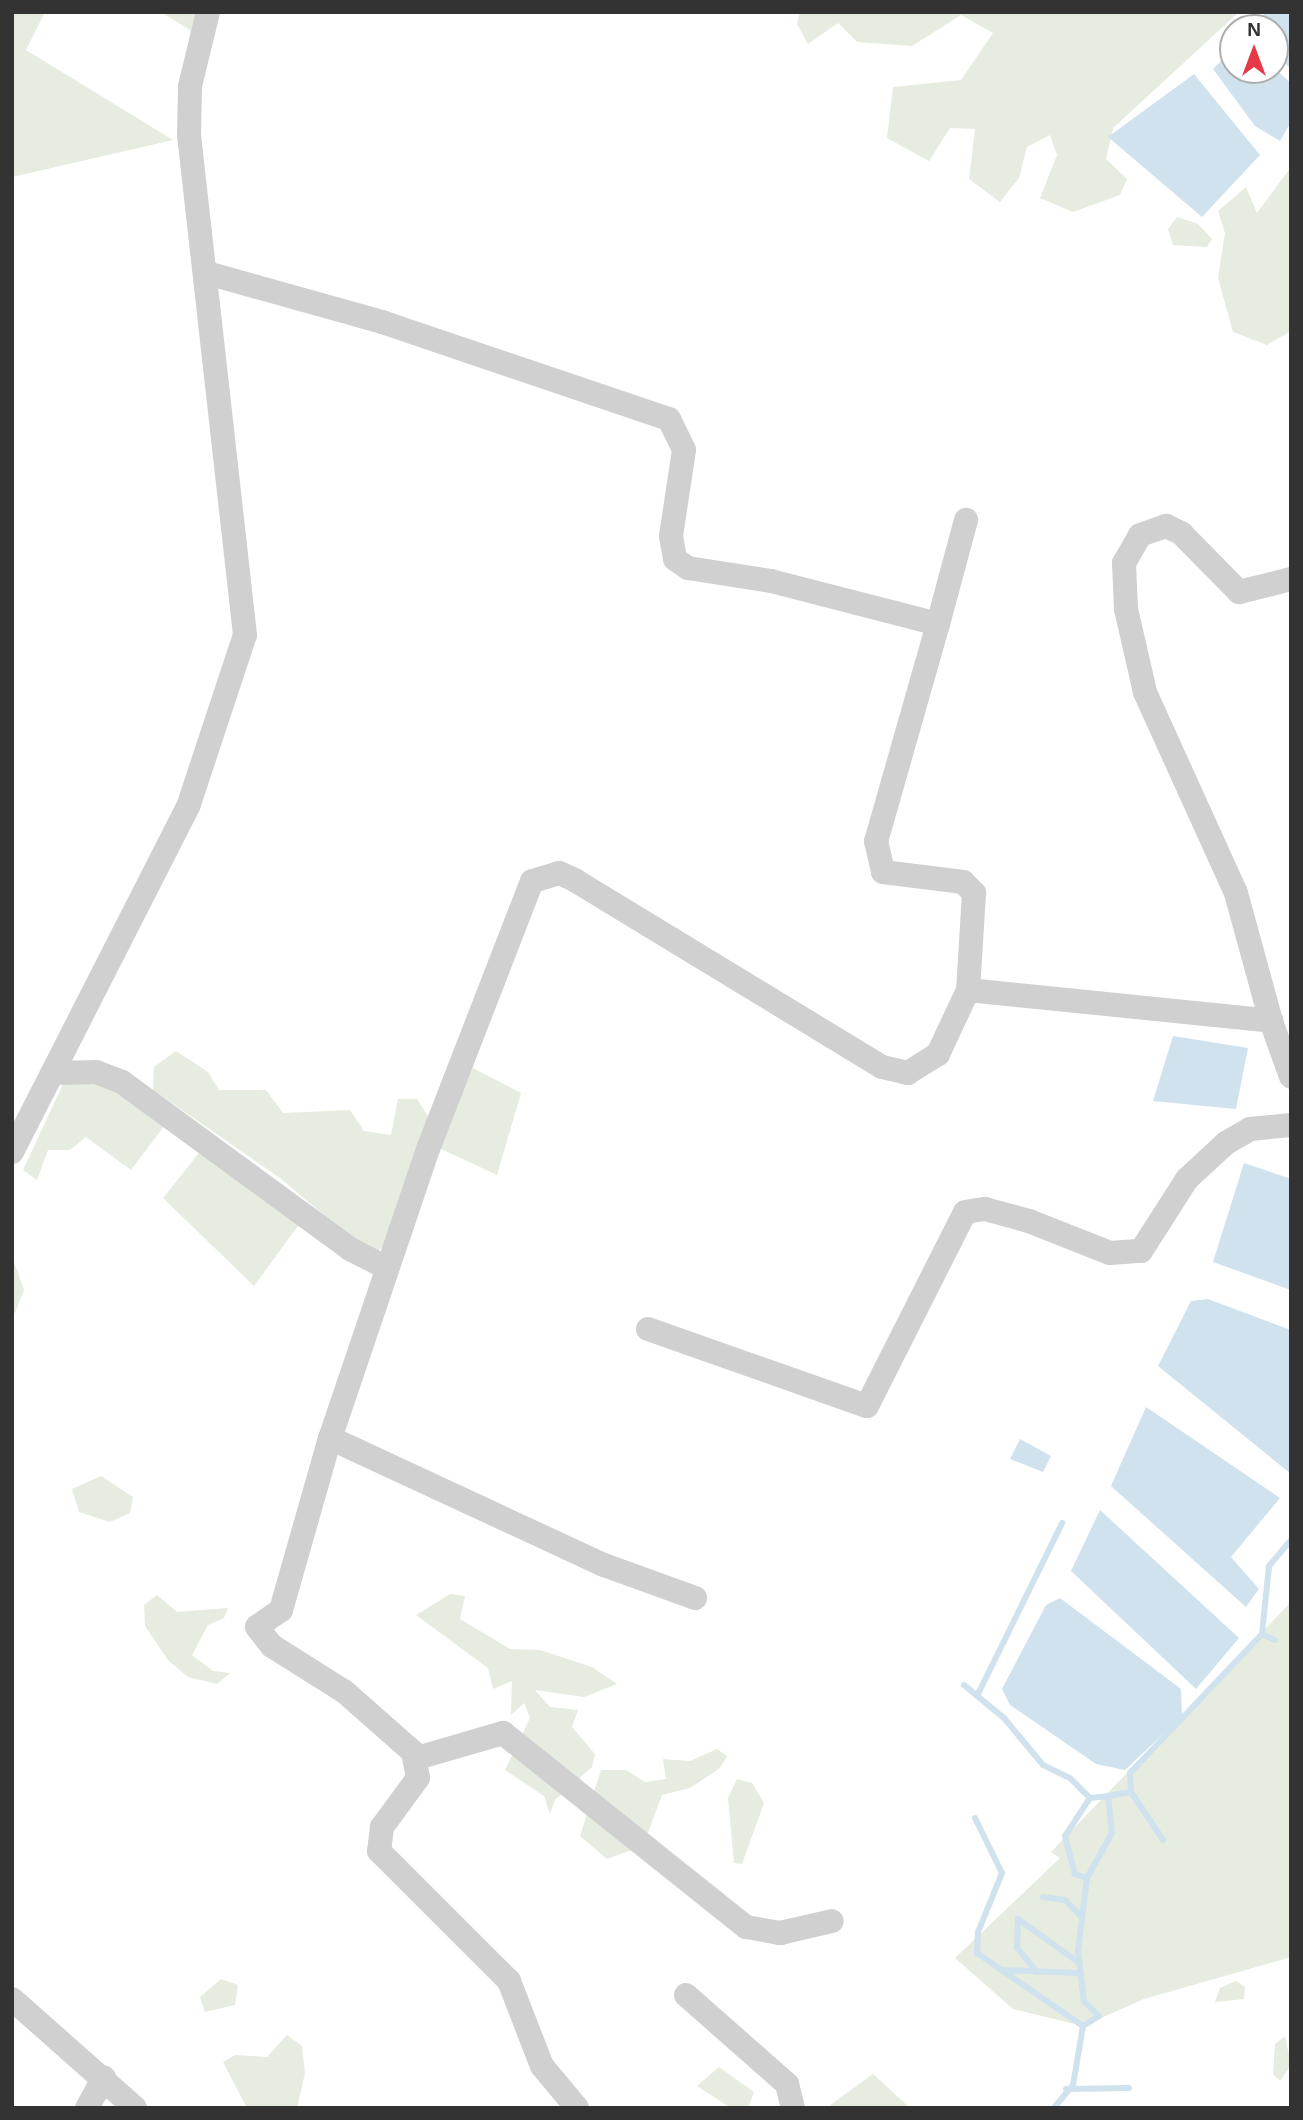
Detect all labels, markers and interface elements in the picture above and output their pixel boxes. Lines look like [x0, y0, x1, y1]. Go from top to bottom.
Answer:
north arrow [1219, 14, 1289, 84]
text: N [1247, 19, 1261, 40]

